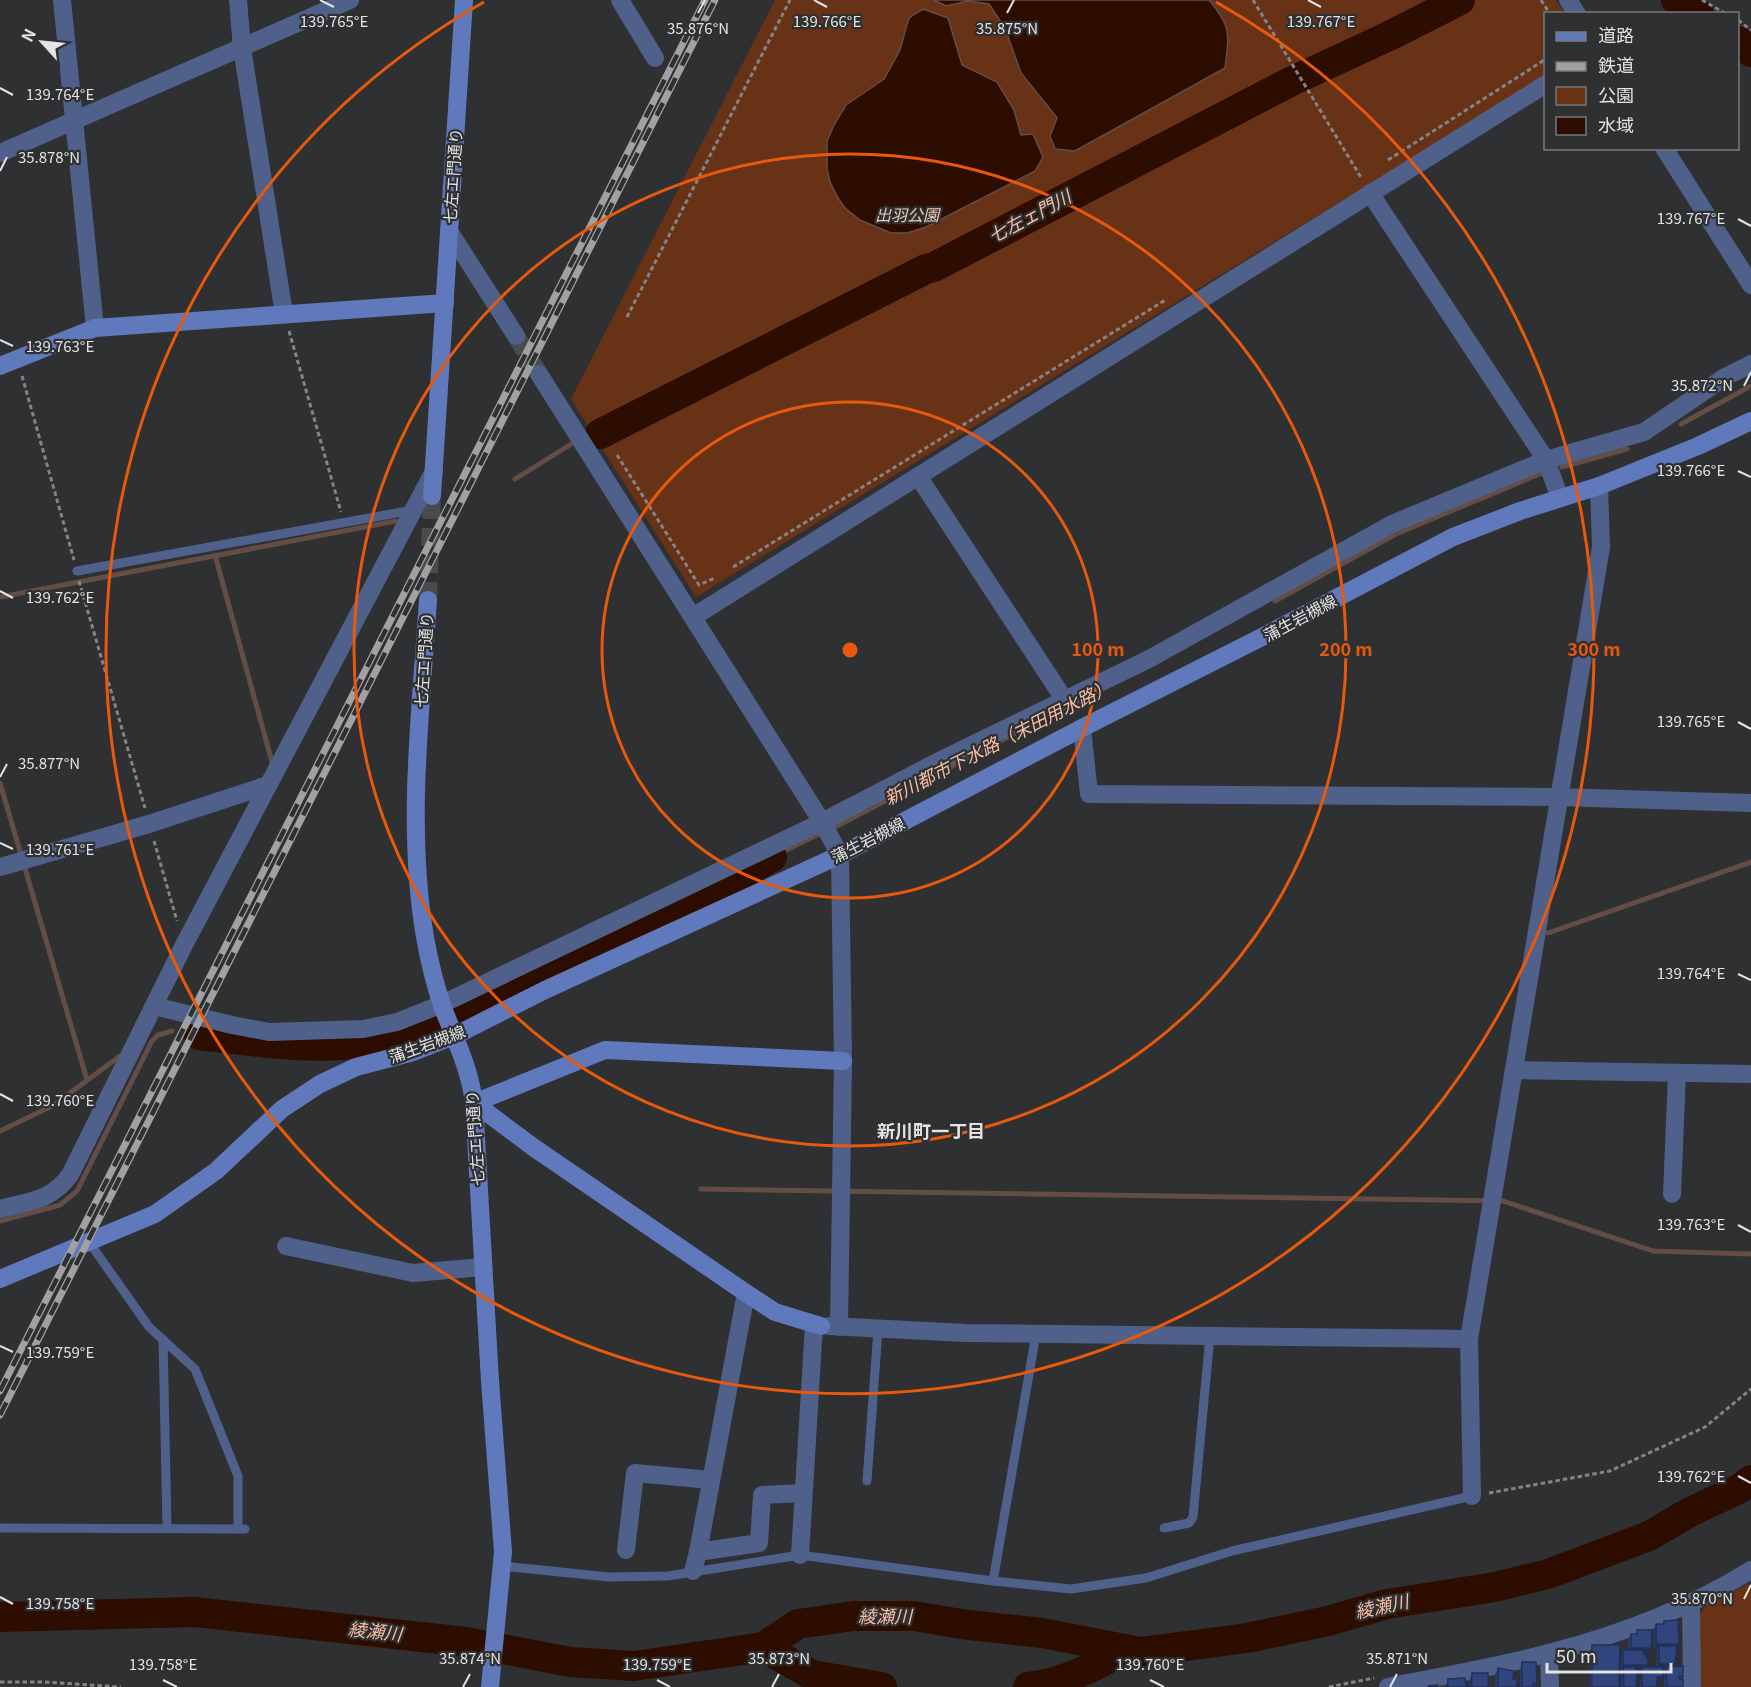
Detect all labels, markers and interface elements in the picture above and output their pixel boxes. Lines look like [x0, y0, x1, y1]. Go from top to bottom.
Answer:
text: 139.765°E [300, 10, 368, 31]
text: 139.766°E [793, 10, 861, 31]
text: 139.767°E [1287, 10, 1355, 31]
north arrow [12, 12, 72, 72]
legend [1544, 12, 1739, 150]
text: 35.876°N [667, 17, 729, 38]
text: 35.875°N [976, 17, 1038, 38]
text: 道路 [1598, 21, 1634, 47]
text: N [14, 24, 41, 46]
text: 鉄道 [1598, 51, 1634, 77]
text: 公園 [1598, 81, 1634, 107]
text: 139.764°E [26, 83, 94, 104]
text: 水域 [1598, 111, 1634, 137]
street label: 七左エ門通り [437, 127, 467, 225]
text: 35.878°N [18, 146, 80, 167]
water label: 七左ェ門川 [983, 182, 1077, 248]
park label: 出羽公園 [875, 202, 941, 226]
text: 139.767°E [1657, 207, 1725, 228]
text: 139.763°E [26, 335, 94, 356]
text: 35.872°N [1671, 374, 1733, 395]
text: 139.766°E [1657, 459, 1725, 480]
text: 139.762°E [26, 586, 94, 607]
street label: 蒲生岩槻線 [1259, 588, 1340, 646]
street label: 七左エ門通り [408, 611, 438, 709]
text: 100 m [1071, 635, 1125, 661]
text: 200 m [1319, 635, 1373, 661]
text: 300 m [1567, 635, 1621, 661]
centre of rings [840, 640, 860, 660]
water label: 新川都市下水路（末田用水路） [879, 672, 1115, 810]
text: 139.765°E [1657, 710, 1725, 731]
text: 35.877°N [18, 752, 80, 773]
street label: 蒲生岩槻線 [826, 810, 909, 868]
text: 139.761°E [26, 838, 94, 859]
text: 139.764°E [1657, 962, 1725, 983]
street label: 蒲生岩槻線 [385, 1018, 468, 1068]
text: 139.760°E [26, 1089, 94, 1110]
street label: 七左エ門通り [459, 1089, 489, 1187]
district label: 新川町一丁目 [877, 1117, 985, 1143]
text: 139.763°E [1657, 1213, 1725, 1234]
text: 139.759°E [26, 1341, 94, 1362]
text: 139.762°E [1657, 1465, 1725, 1486]
water label: 綾瀬川 [1352, 1586, 1413, 1623]
text: 35.870°N [1671, 1587, 1733, 1608]
text: 139.758°E [26, 1592, 94, 1613]
water label: 綾瀬川 [858, 1602, 914, 1628]
water label: 綾瀬川 [347, 1614, 405, 1646]
scale bar [1547, 1636, 1672, 1674]
text: 50 m [1556, 1642, 1597, 1668]
text: 35.874°N [439, 1647, 501, 1668]
text: 35.873°N [748, 1647, 810, 1668]
text: 35.871°N [1366, 1647, 1428, 1668]
text: 139.758°E [129, 1653, 197, 1674]
text: 139.759°E [623, 1653, 691, 1674]
text: 139.760°E [1116, 1653, 1184, 1674]

